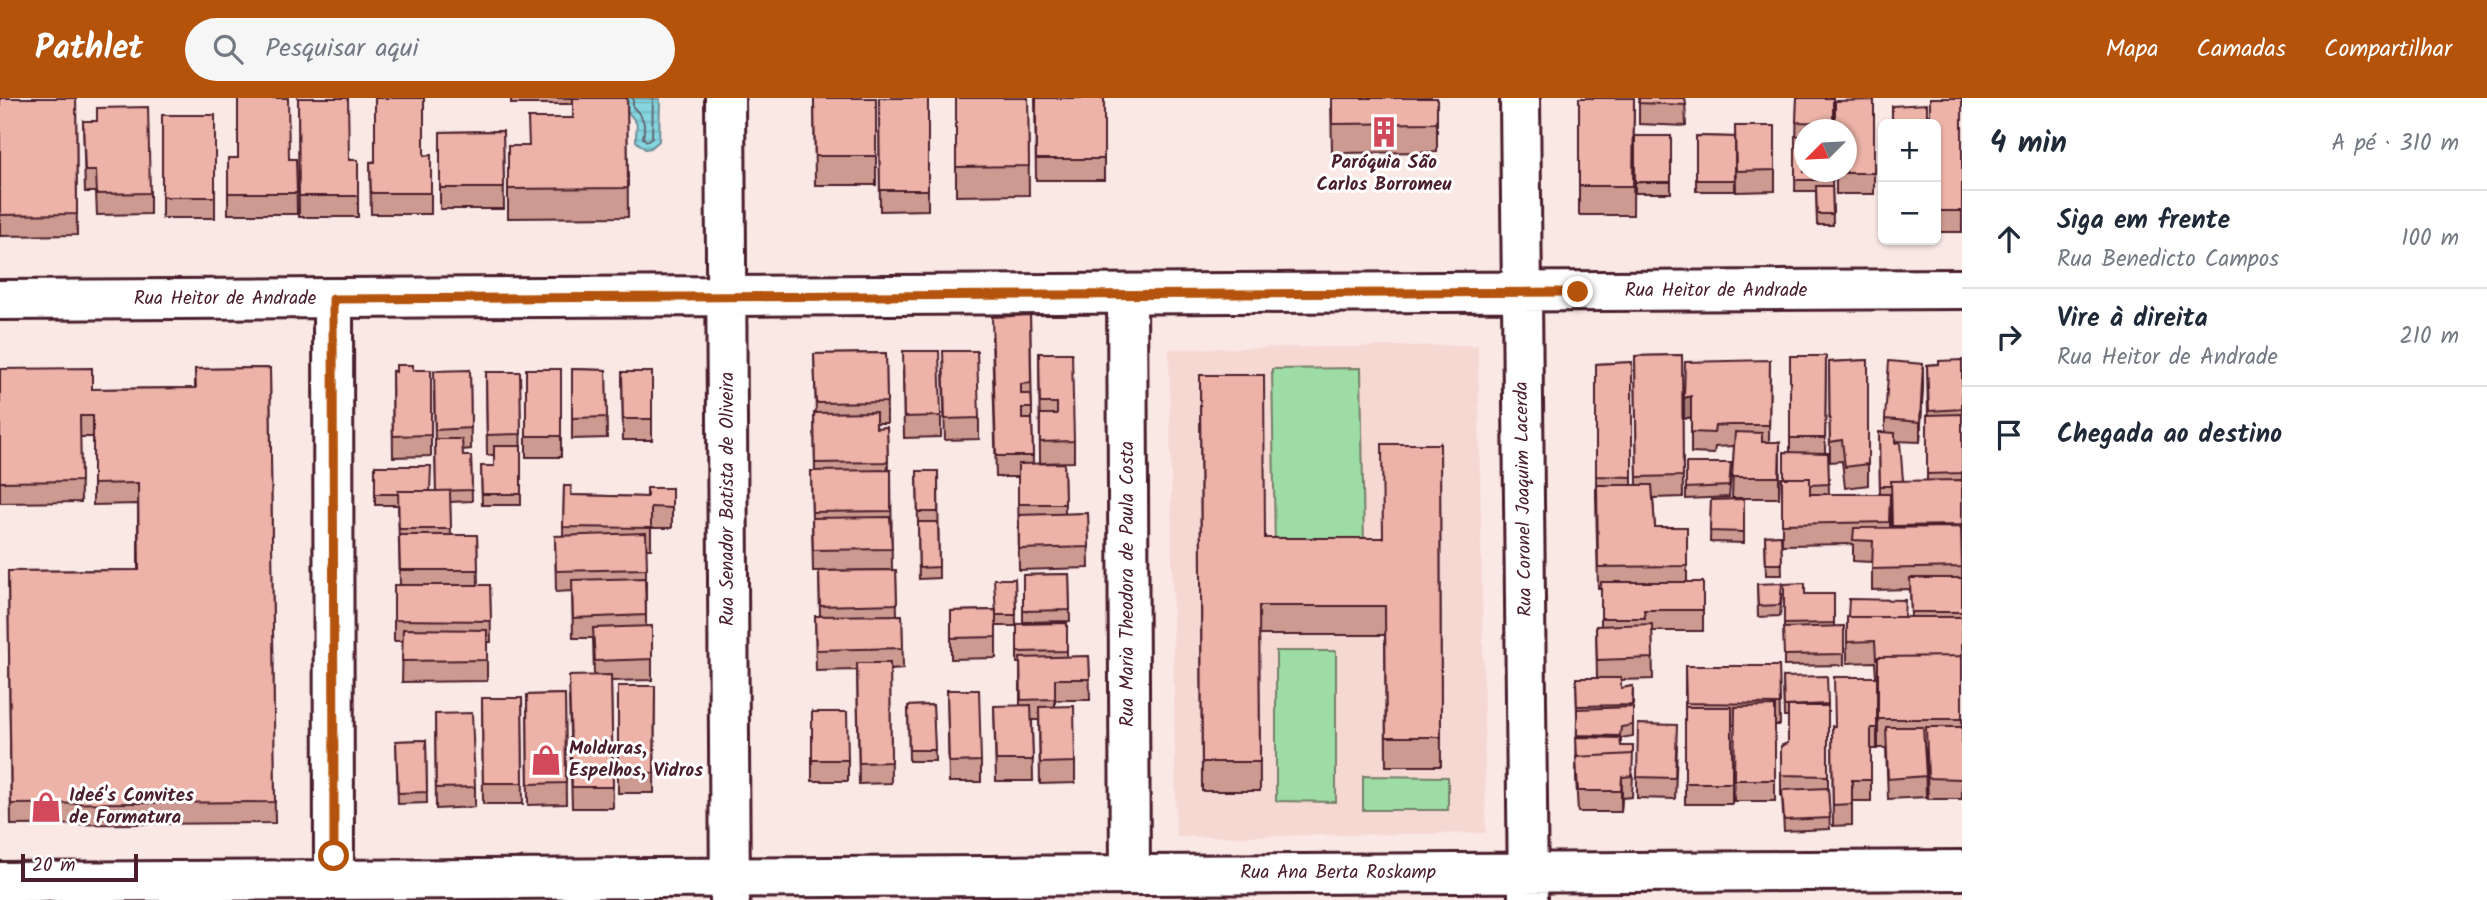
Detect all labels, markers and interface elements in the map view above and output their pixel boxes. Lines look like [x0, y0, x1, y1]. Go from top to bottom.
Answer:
search box [185, 18, 675, 81]
text: Pathlet [35, 23, 143, 76]
text: Pesquisar aqui [265, 28, 419, 70]
icon: search [209, 30, 247, 68]
text: Mapa [2106, 30, 2159, 69]
text: Camadas [2197, 30, 2286, 69]
text: Compartilhar [2324, 30, 2452, 69]
building icon: Paróquia São Carlos Borromeu [1367, 115, 1401, 149]
north arrow [1794, 119, 1857, 182]
map controls [1878, 119, 1941, 245]
button: + [1878, 119, 1941, 182]
text: 4 min [1990, 120, 2067, 168]
text: A pé · 310 m [2331, 126, 2459, 162]
place label: Paróquia São Carlos Borromeu [1316, 148, 1452, 200]
button: − [1878, 182, 1941, 245]
text: Siga em frente [2057, 200, 2230, 242]
icon: ahead [1990, 220, 2028, 258]
text: 100 m [2401, 221, 2459, 257]
text: Rua Benedicto Campos [2057, 242, 2279, 278]
route end [1562, 276, 1593, 307]
street label: Rua Heitor de Andrade [1625, 276, 1808, 306]
street label: Rua Heitor de Andrade [134, 284, 317, 314]
text: Vire à direita [2057, 298, 2208, 340]
icon: right [1990, 318, 2028, 356]
text: 210 m [2399, 319, 2459, 355]
text: Rua Heitor de Andrade [2057, 340, 2278, 376]
street label: Rua Senador Batista de Oliveira [713, 372, 743, 626]
street label: Rua Coronel Joaquim Lacerda [1507, 381, 1541, 617]
text: Chegada ao destino [2057, 414, 2282, 456]
icon: arrive [1990, 416, 2028, 454]
street label: Rua Maria Theodora de Paula Costa [1113, 441, 1143, 727]
place label: Molduras, Espelhos, Vidros [569, 734, 703, 786]
shop icon: Molduras, Espelhos, Vidros [529, 743, 563, 777]
place label: Ideé's Convites de Formatura [69, 781, 194, 833]
shop icon: Ideé's Convites de Formatura [29, 790, 63, 824]
route start [318, 840, 349, 871]
scale bar [21, 851, 138, 883]
text: 20 m [32, 851, 75, 881]
street label: Rua Ana Berta Roskamp [1240, 858, 1436, 888]

